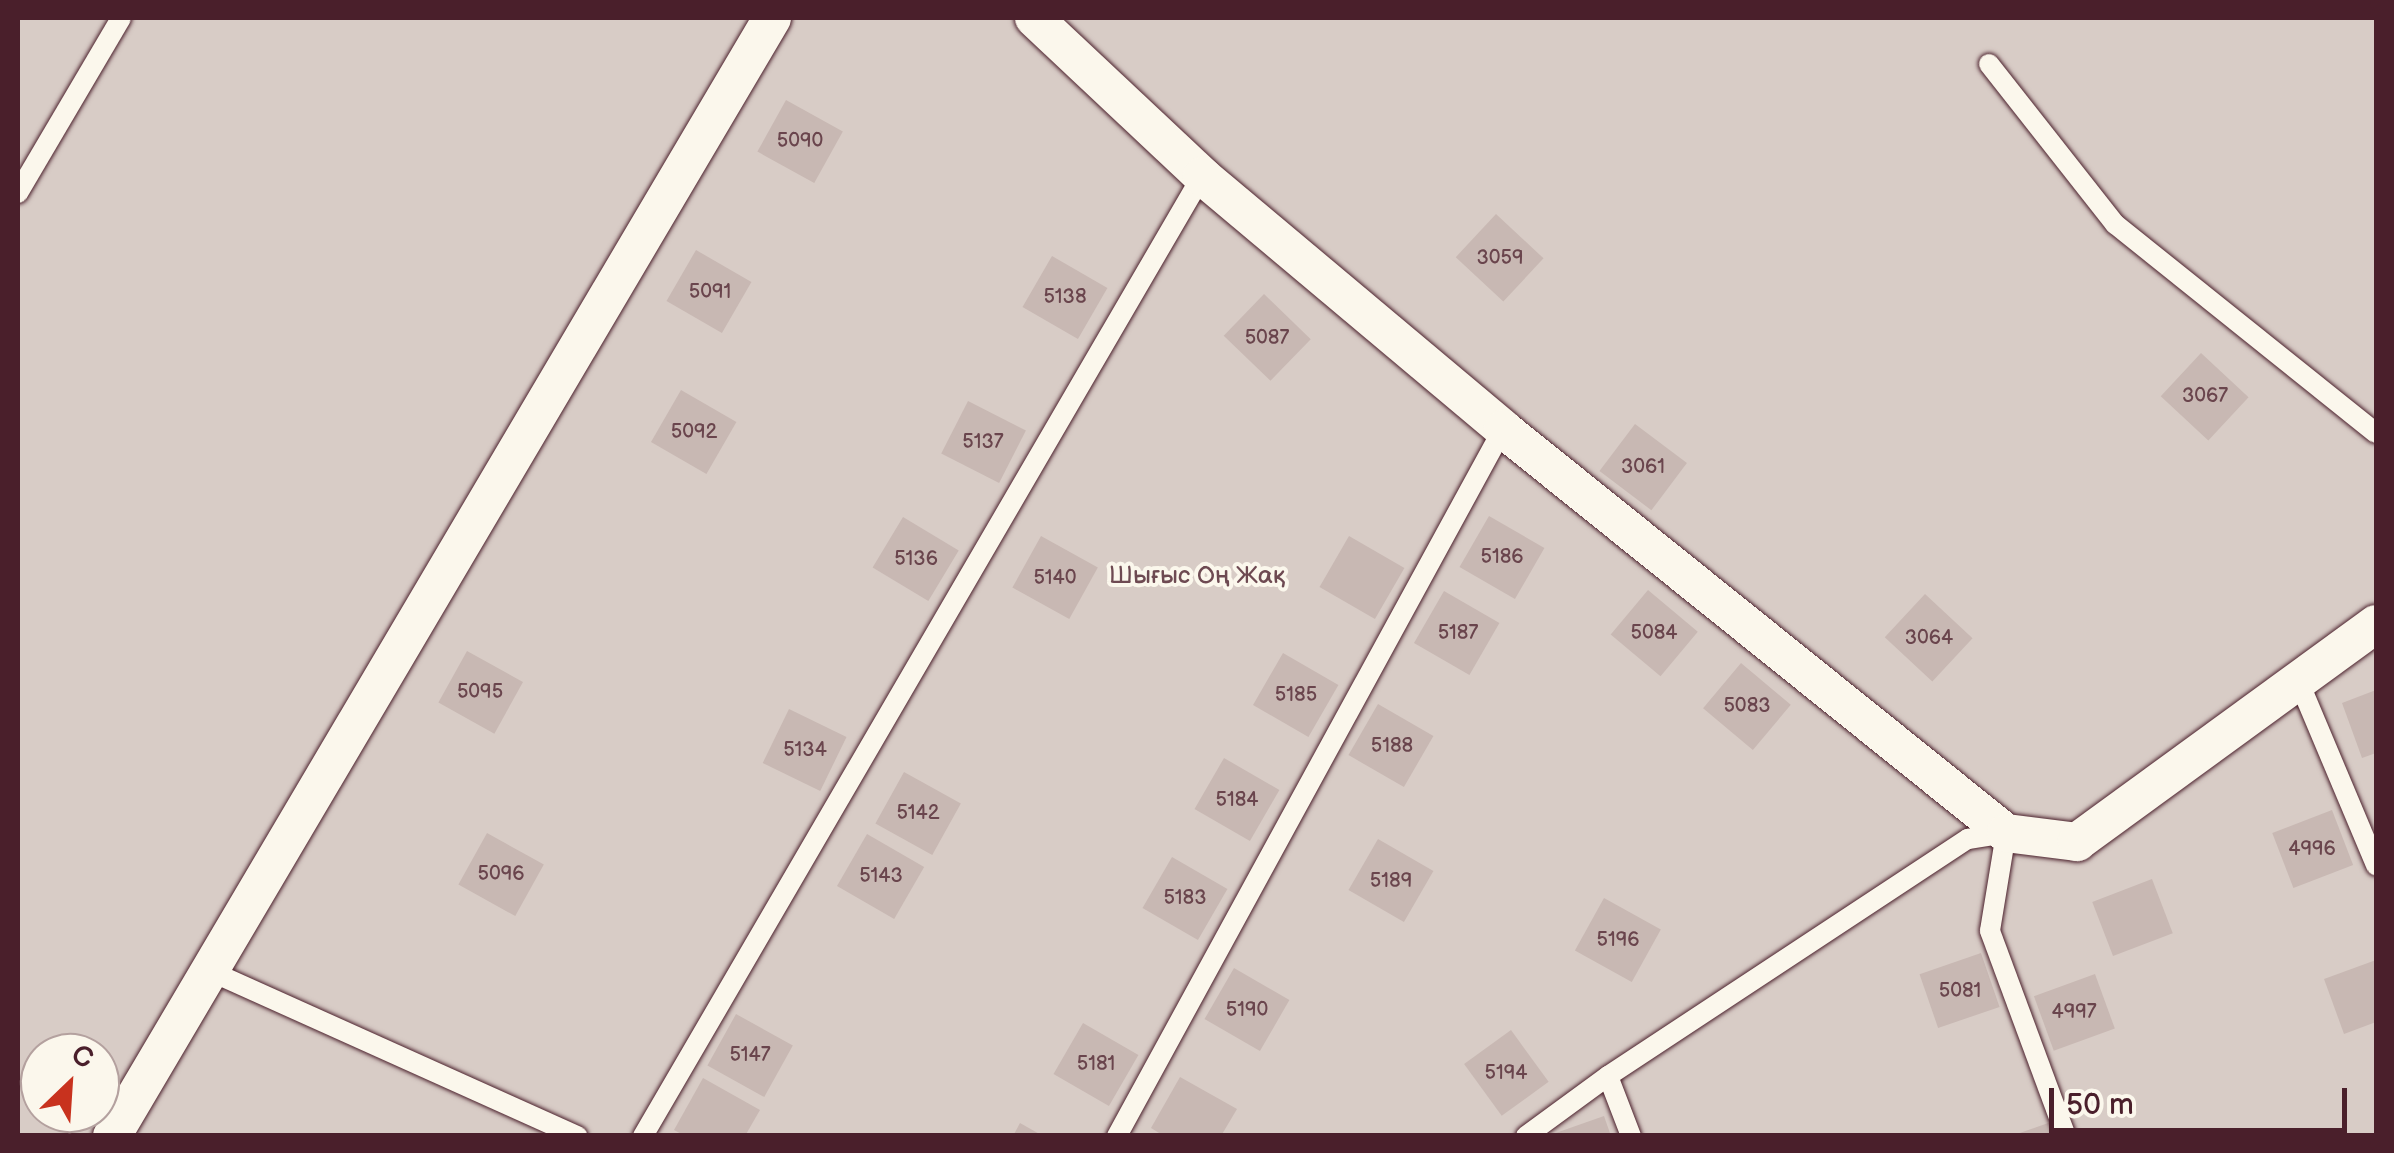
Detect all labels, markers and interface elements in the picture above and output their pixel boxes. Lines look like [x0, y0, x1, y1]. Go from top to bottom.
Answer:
house number: 5090 [777, 129, 823, 153]
house number: 3059 [1476, 246, 1524, 270]
house number: 5091 [689, 280, 731, 304]
house number: 5138 [1043, 285, 1087, 309]
house number: 5087 [1245, 326, 1289, 350]
house number: 3067 [2182, 384, 2228, 408]
house number: 5092 [671, 420, 717, 444]
house number: 5137 [962, 430, 1004, 454]
house number: 3061 [1621, 455, 1665, 479]
house number: 5186 [1480, 545, 1524, 569]
house number: 5136 [894, 547, 938, 571]
park label: Шығыс Оң Жақ [1109, 561, 1285, 591]
house number: 5140 [1033, 566, 1077, 590]
house number: 5187 [1438, 621, 1478, 645]
house number: 5084 [1630, 621, 1678, 645]
house number: 3064 [1905, 626, 1953, 650]
house number: 5095 [457, 680, 503, 704]
house number: 5185 [1275, 683, 1317, 707]
house number: 5083 [1723, 694, 1771, 718]
house number: 5188 [1371, 734, 1413, 758]
house number: 5134 [783, 738, 827, 762]
house number: 5184 [1215, 788, 1259, 812]
house number: 5142 [896, 801, 940, 825]
house number: 4996 [2288, 837, 2336, 861]
house number: 5096 [478, 862, 524, 886]
house number: 5143 [859, 864, 903, 888]
house number: 5189 [1370, 869, 1412, 893]
house number: 5183 [1163, 886, 1207, 910]
house number: 5196 [1597, 928, 1639, 952]
house number: 5081 [1939, 979, 1981, 1003]
house number: 5190 [1226, 998, 1268, 1022]
house number: 4997 [2051, 1000, 2097, 1024]
north arrow [20, 1033, 120, 1133]
text: С [66, 1038, 98, 1076]
house number: 5147 [729, 1043, 771, 1067]
house number: 5181 [1077, 1052, 1115, 1076]
house number: 5194 [1485, 1061, 1527, 1085]
scale bar [2054, 1068, 2352, 1130]
text: 50 m [2066, 1087, 2134, 1123]

